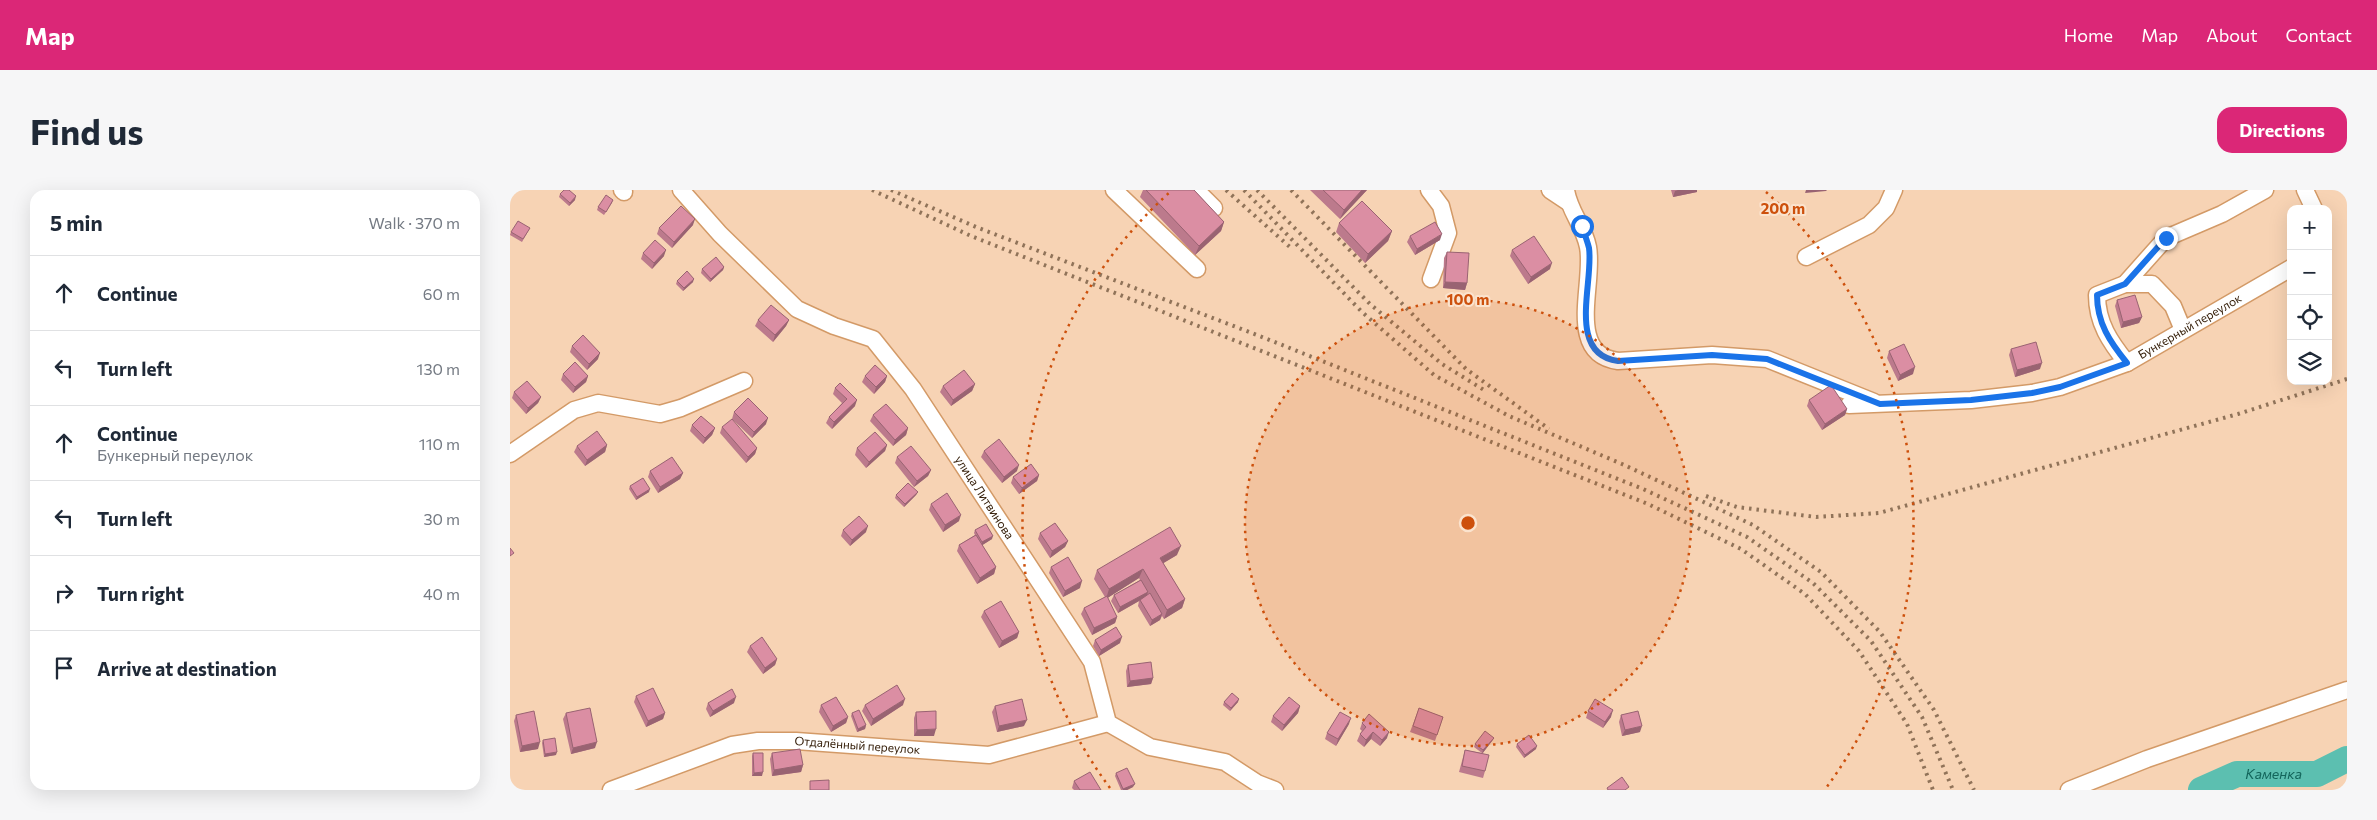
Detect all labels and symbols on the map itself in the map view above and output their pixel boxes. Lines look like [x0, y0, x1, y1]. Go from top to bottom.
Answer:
text: 200 m [1761, 199, 1805, 217]
route start [1571, 215, 1594, 238]
route end [2155, 227, 2178, 250]
text: 100 m [1447, 290, 1489, 308]
street label: Бункерный переулок [2135, 290, 2244, 361]
street label: улица Литвинова [953, 453, 1017, 541]
centre of rings [1459, 514, 1477, 532]
street label: Отдалённый переулок [794, 733, 921, 756]
water label: Каменка [2245, 765, 2302, 782]

